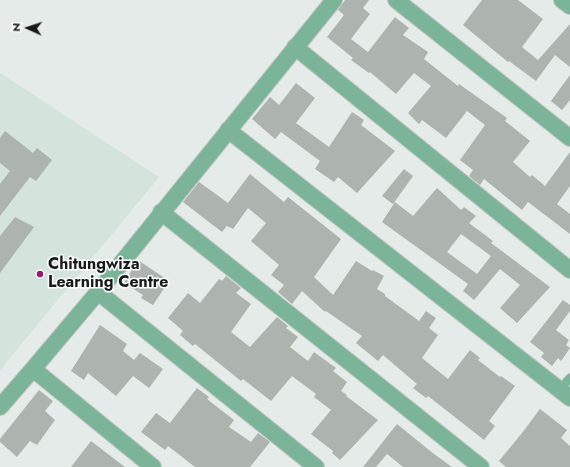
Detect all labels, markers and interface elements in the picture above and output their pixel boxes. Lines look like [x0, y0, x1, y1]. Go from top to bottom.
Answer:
north arrow [8, 8, 48, 48]
text: N [8, 23, 24, 32]
place label: Chitungwiza Learning Centre [48, 255, 168, 293]
marker: Chitungwiza Learning Centre [35, 269, 45, 279]

